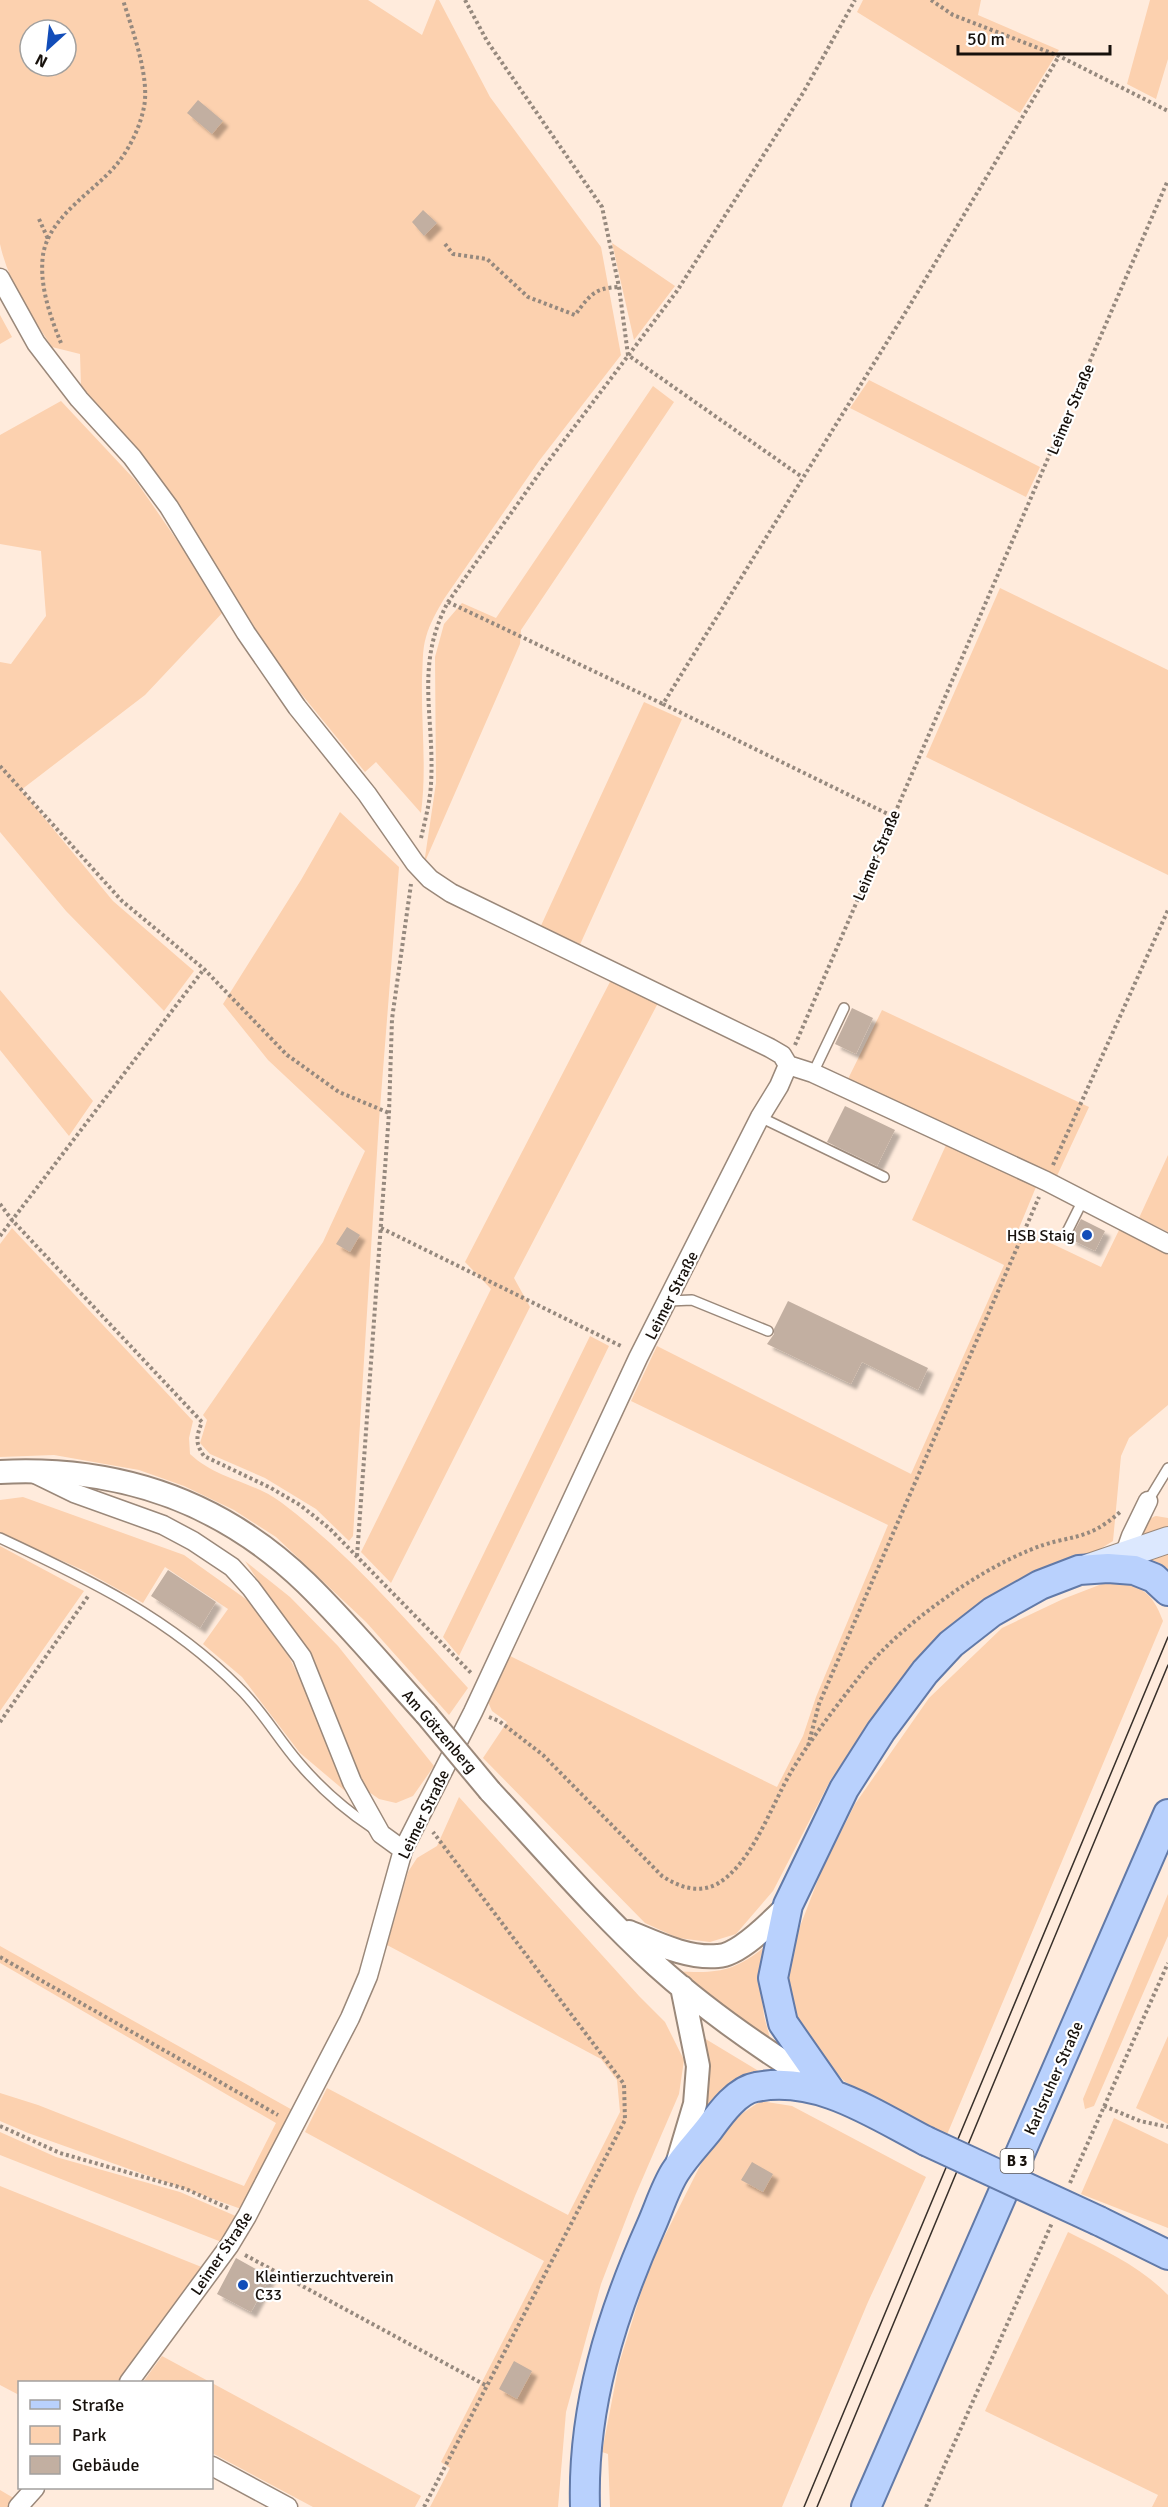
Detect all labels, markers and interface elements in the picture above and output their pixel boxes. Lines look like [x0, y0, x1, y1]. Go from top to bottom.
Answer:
north arrow [18, 18, 78, 78]
scale bar [958, 18, 1110, 56]
text: 50 m [967, 28, 1005, 50]
text: N [32, 49, 51, 72]
street label: Leimer Straße [1043, 361, 1099, 458]
street label: Leimer Straße [849, 807, 905, 904]
place label: HSB Staig [1007, 1226, 1075, 1246]
marker: HSB Staig [1080, 1228, 1094, 1242]
street label: Leimer Straße [641, 1248, 703, 1343]
street label: Am Götzenberg [397, 1686, 481, 1778]
street label: Leimer Straße [394, 1767, 454, 1862]
street label: Karlsruher Straße [1020, 2018, 1088, 2138]
road number: B 3 [1000, 2149, 1034, 2173]
street label: Leimer Straße [186, 2208, 257, 2299]
place label: Kleintierzuchtverein C33 [255, 2267, 394, 2305]
marker: Kleintierzuchtverein C33 [236, 2278, 250, 2292]
legend [18, 2381, 213, 2489]
text: Straße [72, 2394, 124, 2416]
text: Park [72, 2424, 107, 2446]
text: Gebäude [72, 2454, 140, 2476]

